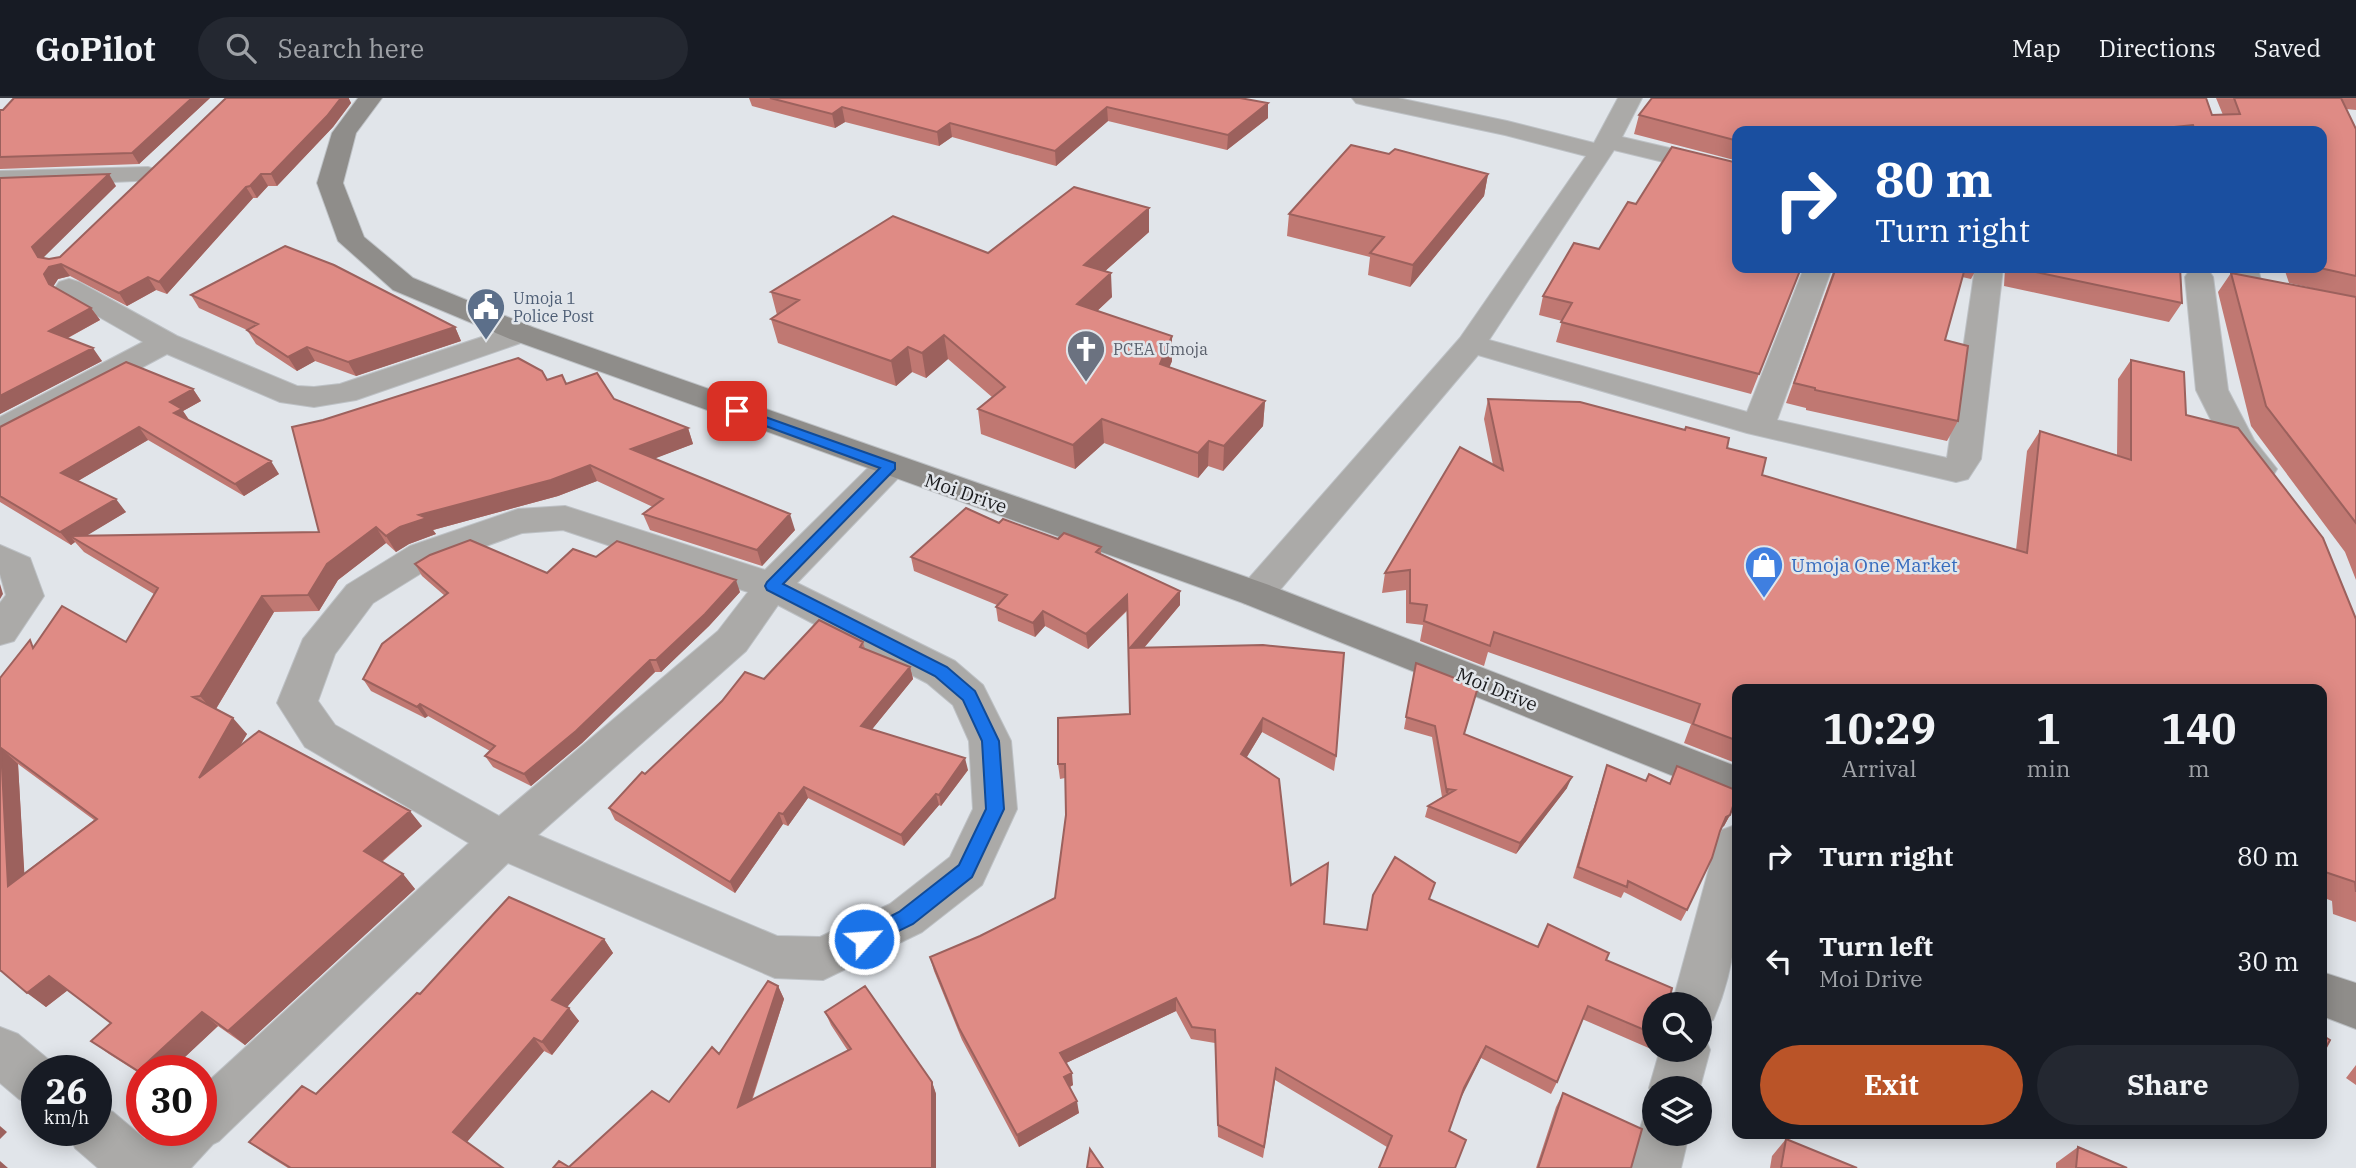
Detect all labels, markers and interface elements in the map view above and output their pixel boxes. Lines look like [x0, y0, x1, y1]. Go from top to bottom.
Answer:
search box [198, 17, 688, 80]
text: GoPilot [35, 27, 156, 70]
icon: search [222, 29, 260, 67]
text: Search here [278, 31, 424, 65]
text: Map [2012, 32, 2061, 64]
text: Directions [2099, 32, 2216, 64]
text: Saved [2254, 32, 2321, 64]
text: 80 m [1875, 147, 1993, 210]
icon: right [1760, 154, 1851, 245]
text: Turn right [1875, 209, 2030, 251]
public building icon: Umoja 1 Police Post [465, 286, 507, 341]
place label: Umoja 1 Police Post [513, 288, 594, 326]
church icon: PCEA Umoja [1065, 328, 1107, 383]
place label: PCEA Umoja [1113, 339, 1208, 359]
pin [707, 381, 767, 441]
icon: arrive [718, 392, 756, 430]
street label: Moi Drive [922, 468, 1010, 518]
shop icon: Umoja One Market [1743, 544, 1785, 599]
place label: Umoja One Market [1791, 553, 1958, 577]
street label: Moi Drive [1453, 662, 1541, 716]
text: 10:29 [1822, 701, 1936, 756]
text: 1 [2036, 701, 2061, 756]
text: 140 [2161, 701, 2236, 756]
text: Arrival [1842, 753, 1917, 783]
text: min [2027, 753, 2070, 783]
text: m [2188, 753, 2210, 783]
icon: right [1760, 837, 1798, 875]
text: Turn right [1819, 839, 1953, 873]
text: 80 m [2237, 839, 2299, 873]
position arrow [827, 902, 901, 976]
text: Turn left [1819, 929, 1933, 963]
icon: left [1760, 942, 1798, 980]
text: 30 m [2237, 944, 2299, 978]
text: Moi Drive [1819, 963, 1923, 993]
map controls [1642, 992, 1712, 1146]
button: search [1642, 992, 1712, 1062]
button: Exit [1760, 1045, 2023, 1125]
button: Share [2037, 1045, 2299, 1125]
speed limit sign: 30 [126, 1055, 217, 1146]
text: 26 [45, 1068, 88, 1114]
button: layers [1642, 1076, 1712, 1146]
text: km/h [44, 1106, 89, 1129]

